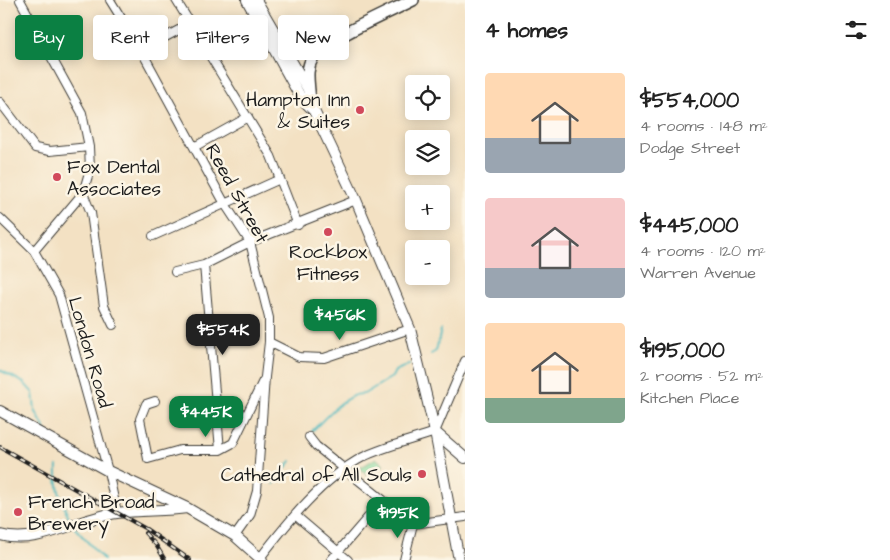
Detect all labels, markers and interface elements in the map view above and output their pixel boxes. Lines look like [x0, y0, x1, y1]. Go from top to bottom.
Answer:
chip: Buy [15, 15, 83, 60]
chip: Rent [93, 15, 168, 60]
chip: Filters [178, 15, 268, 60]
chip: New [278, 15, 349, 60]
text: 4 homes [485, 16, 568, 45]
icon: filters [842, 16, 870, 44]
map controls [405, 75, 450, 285]
button: locate [405, 75, 450, 120]
text: $554,000 [640, 86, 739, 115]
place label: Hampton Inn & Suites [246, 87, 350, 136]
icon: home [525, 93, 585, 153]
marker: Hampton Inn & Suites [354, 104, 366, 116]
text: 4 rooms · 148 m² [640, 115, 768, 137]
button: layers [405, 130, 450, 175]
text: Dodge Street [640, 137, 740, 159]
street label: Reed Street [198, 139, 275, 249]
place label: Fox Dental Associates [67, 154, 161, 203]
marker: Fox Dental Associates [51, 171, 63, 183]
button: + [405, 185, 450, 230]
text: $445,000 [640, 211, 739, 240]
icon: home [525, 218, 585, 278]
marker: Rockbox Fitness [322, 226, 334, 238]
place label: Rockbox Fitness [289, 239, 367, 288]
button: − [405, 240, 450, 285]
text: 4 rooms · 120 m² [640, 240, 766, 262]
text: Warren Avenue [640, 262, 756, 284]
street label: London Road [61, 294, 118, 411]
pin: $456K [305, 298, 375, 341]
text: $456K [315, 304, 365, 326]
pin: $554K [188, 314, 258, 356]
text: $554K [197, 319, 249, 341]
text: $195,000 [640, 336, 725, 365]
icon: home [525, 343, 585, 403]
text: 2 rooms · 52 m² [640, 365, 763, 387]
text: Kitchen Place [640, 387, 739, 409]
pin: $445K [171, 396, 241, 438]
text: $445K [180, 401, 232, 423]
place label: Cathedral of All Souls [221, 462, 412, 489]
marker: Cathedral of All Souls [416, 468, 428, 480]
place label: French Broad Brewery [28, 489, 155, 539]
pin: $195K [363, 496, 433, 539]
text: $195K [377, 502, 419, 524]
marker: French Broad Brewery [12, 506, 24, 518]

